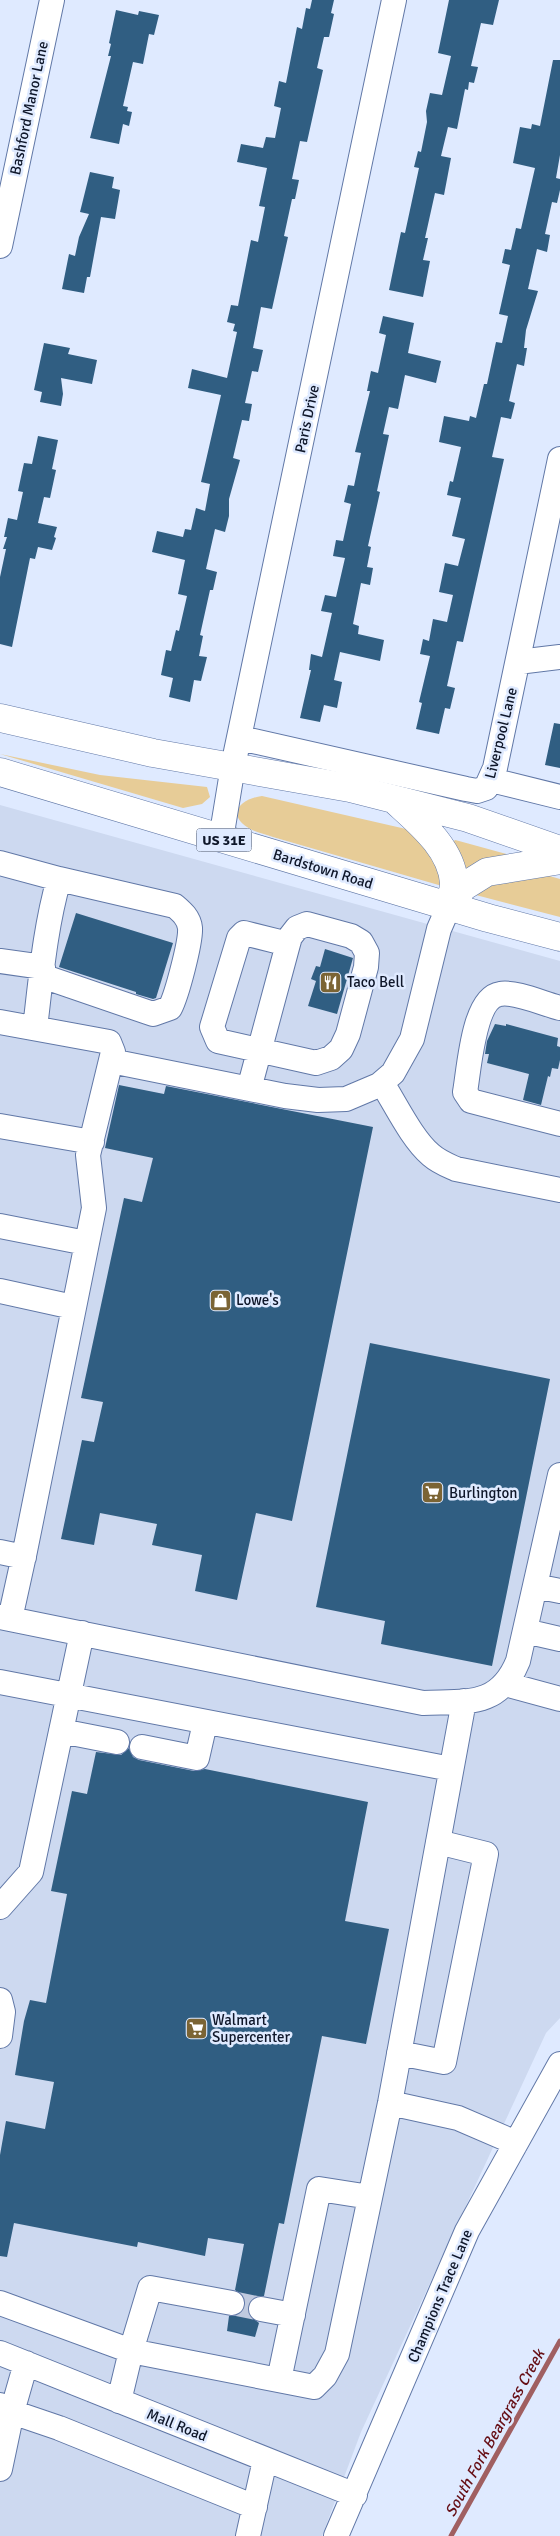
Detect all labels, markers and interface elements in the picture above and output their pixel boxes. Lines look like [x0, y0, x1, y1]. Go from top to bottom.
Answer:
street label: Bashford Manor Lane [6, 40, 52, 176]
street label: Paris Drive [291, 383, 323, 455]
street label: Liverpool Lane [481, 686, 521, 780]
road number: US 31E [196, 828, 252, 852]
street label: Bardstown Road [271, 845, 375, 893]
restaurant icon: Taco Bell [319, 970, 343, 994]
place label: Taco Bell [347, 973, 404, 991]
shop icon: Lowe's [208, 1288, 232, 1312]
place label: Lowe's [236, 1291, 279, 1309]
supermarket icon: Burlington [421, 1481, 445, 1505]
place label: Burlington [449, 1484, 517, 1502]
place label: Walmart Supercenter [212, 2011, 291, 2046]
supermarket icon: Walmart Supercenter [184, 2017, 208, 2041]
street label: Champions Trace Lane [404, 2227, 476, 2365]
water label: South Fork Beargrass Creek [441, 2344, 550, 2520]
street label: Mall Road [144, 2405, 210, 2445]

